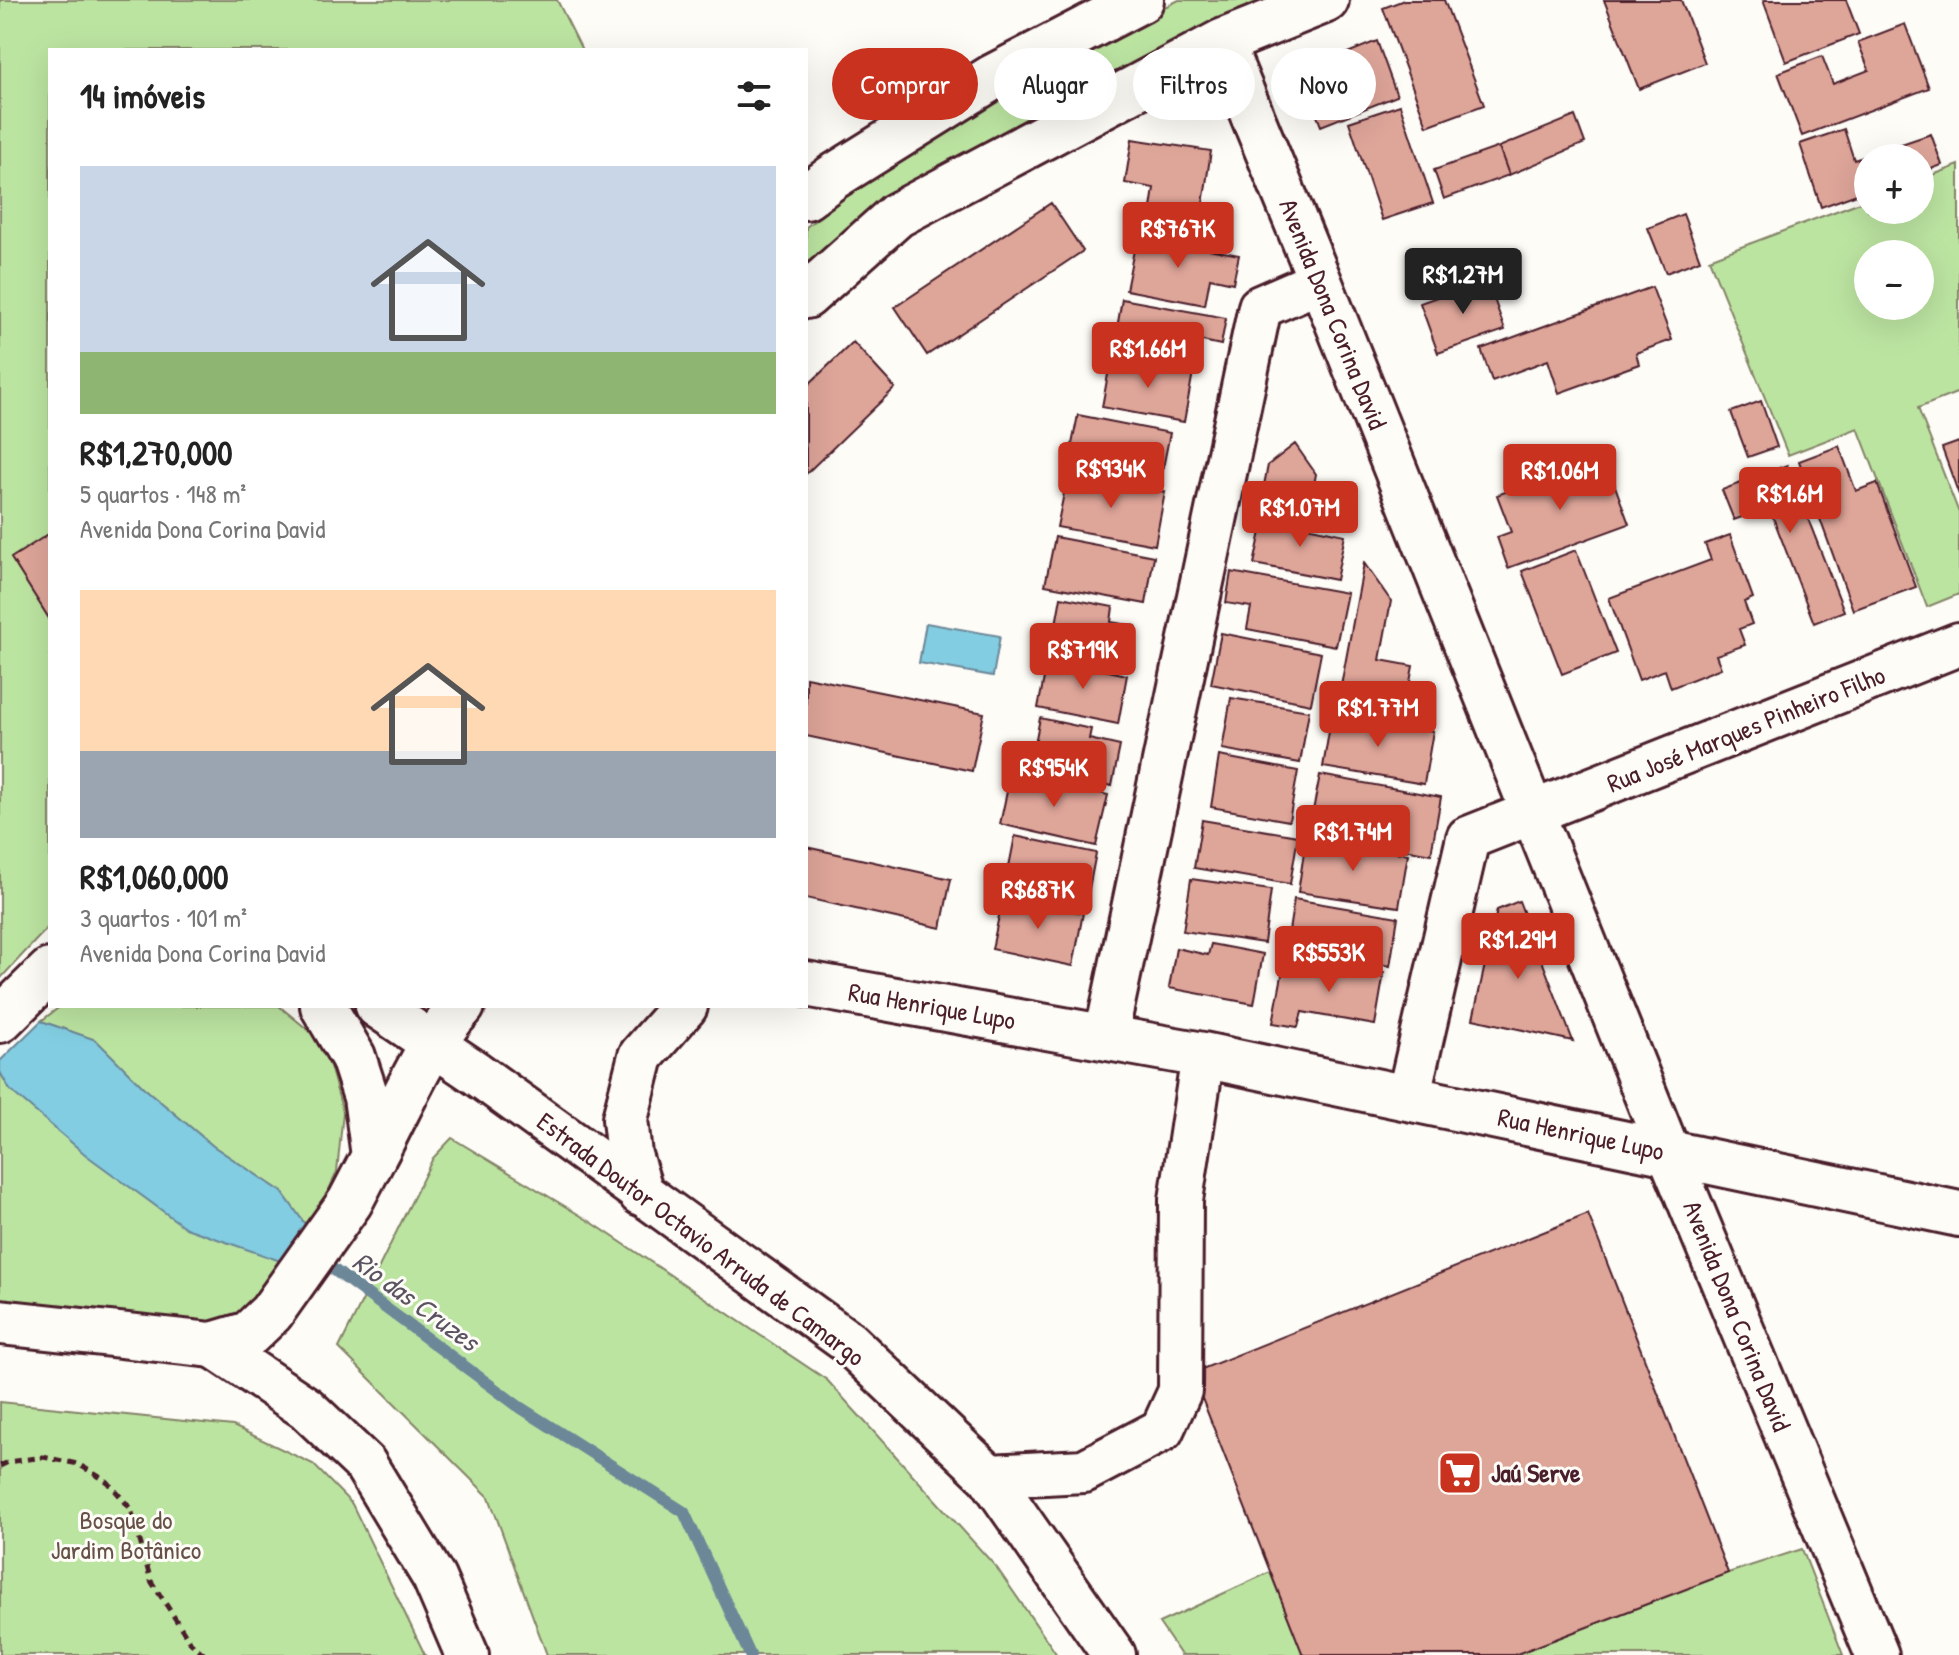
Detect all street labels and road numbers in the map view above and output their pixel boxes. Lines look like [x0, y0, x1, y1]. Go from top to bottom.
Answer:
street label: Avenida Dona Corina David [1271, 193, 1396, 434]
street label: Rua José Marques Pinheiro Filho [1602, 657, 1890, 800]
street label: Rua Henrique Lupo [846, 974, 1018, 1037]
street label: Rua Henrique Lupo [1495, 1099, 1667, 1168]
street label: Estrada Doutor Octavio Arruda de Camargo [530, 1104, 872, 1374]
street label: Avenida Dona Corina David [1675, 1195, 1800, 1436]

